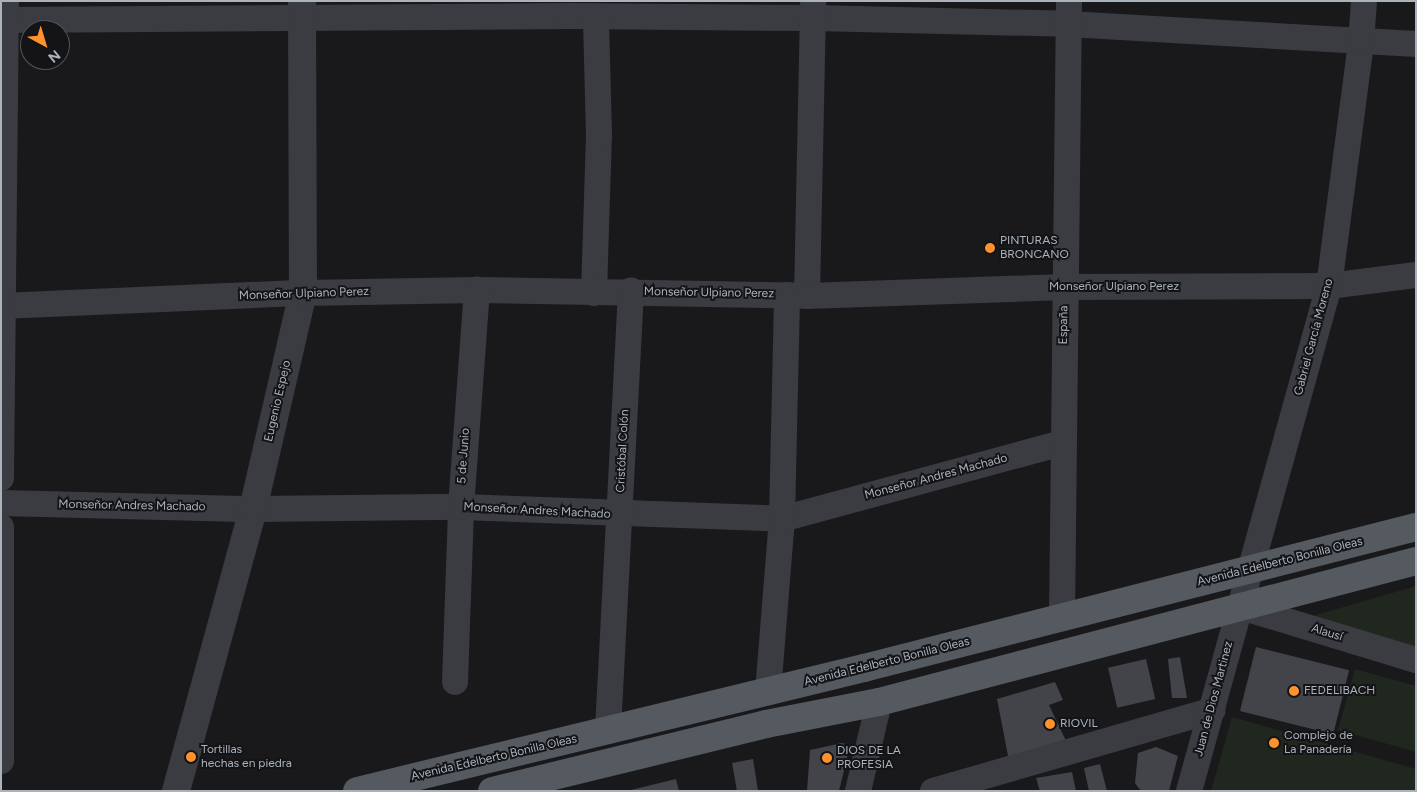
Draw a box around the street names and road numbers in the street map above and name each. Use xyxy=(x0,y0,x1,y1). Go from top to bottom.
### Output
street label: Gabriel García Moreno xyxy=(1291,277,1337,397)
street label: Monseñor Ulpiano Perez xyxy=(1049,280,1179,294)
street label: Monseñor Ulpiano Perez xyxy=(239,285,369,303)
street label: Monseñor Ulpiano Perez xyxy=(644,285,774,301)
street label: España xyxy=(1056,306,1072,344)
street label: Eugenio Espejo xyxy=(262,359,294,443)
street label: Cristóbal Colón xyxy=(614,409,632,493)
street label: 5 de Junio xyxy=(455,428,473,484)
street label: Monseñor Andres Machado xyxy=(863,451,1009,503)
street label: Monseñor Andres Machado xyxy=(58,498,206,514)
street label: Monseñor Andres Machado xyxy=(463,500,611,522)
street label: Avenida Edelberto Bonilla Oleas xyxy=(1196,534,1364,590)
street label: Alausí xyxy=(1310,621,1344,645)
street label: Avenida Edelberto Bonilla Oleas xyxy=(803,634,971,690)
street label: Juan de Dios Martinez xyxy=(1192,640,1236,758)
street label: Avenida Edelberto Bonilla Oleas xyxy=(410,732,578,784)

